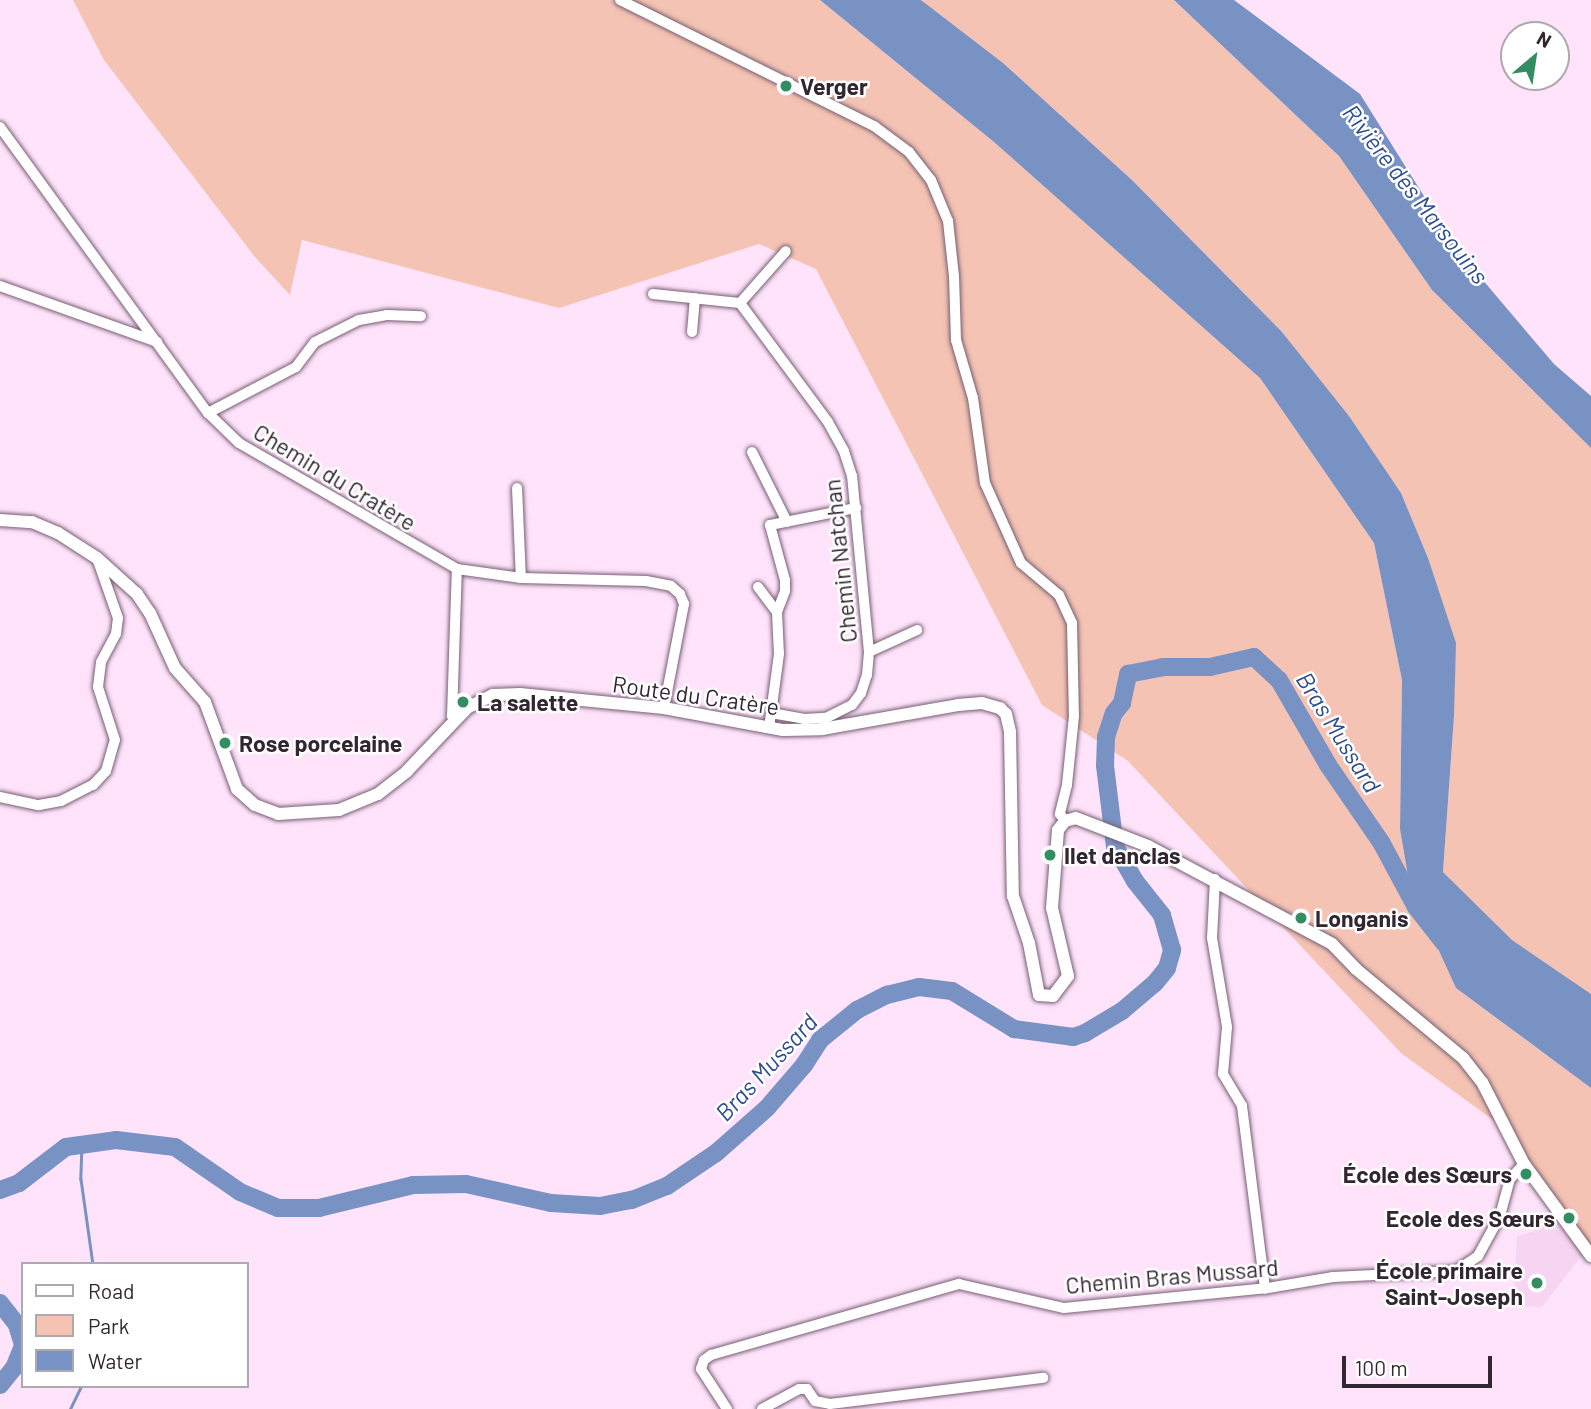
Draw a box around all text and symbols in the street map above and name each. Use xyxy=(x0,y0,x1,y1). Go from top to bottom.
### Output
north arrow xyxy=(1500,21,1570,91)
text: N xyxy=(1533,26,1556,52)
place label: Verger xyxy=(800,72,868,100)
marker: Verger xyxy=(778,78,794,94)
water label: Rivière des Marsouins xyxy=(1337,99,1495,289)
street label: Chemin du Cratère xyxy=(249,418,421,536)
street label: Chemin Natchan xyxy=(818,478,862,644)
water label: Bras Mussard xyxy=(1291,667,1387,797)
street label: Route du Cratère xyxy=(611,670,781,720)
place label: La salette xyxy=(477,688,578,716)
marker: La salette xyxy=(455,694,471,710)
place label: Rose porcelaine xyxy=(239,729,402,757)
marker: Rose porcelaine xyxy=(217,735,233,751)
place label: Ilet danclas xyxy=(1064,841,1181,869)
marker: Ilet danclas xyxy=(1042,847,1058,863)
place label: Longanis xyxy=(1315,904,1408,932)
marker: Longanis xyxy=(1293,910,1309,926)
water label: Bras Mussard xyxy=(709,1007,823,1127)
place label: École des Sœurs xyxy=(1343,1160,1512,1188)
marker: École des Sœurs xyxy=(1518,1166,1534,1182)
place label: Ecole des Sœurs xyxy=(1386,1204,1555,1232)
marker: Ecole des Sœurs xyxy=(1561,1210,1577,1226)
street label: Chemin Bras Mussard xyxy=(1064,1253,1280,1299)
place label: École primaire Saint-Joseph xyxy=(1376,1256,1523,1310)
legend xyxy=(21,1262,248,1388)
marker: École primaire Saint-Joseph xyxy=(1529,1275,1545,1291)
text: Road xyxy=(88,1278,134,1303)
text: Park xyxy=(88,1313,129,1338)
scale bar xyxy=(1346,1342,1496,1386)
text: Water xyxy=(88,1348,142,1373)
text: 100 m xyxy=(1355,1355,1408,1380)

